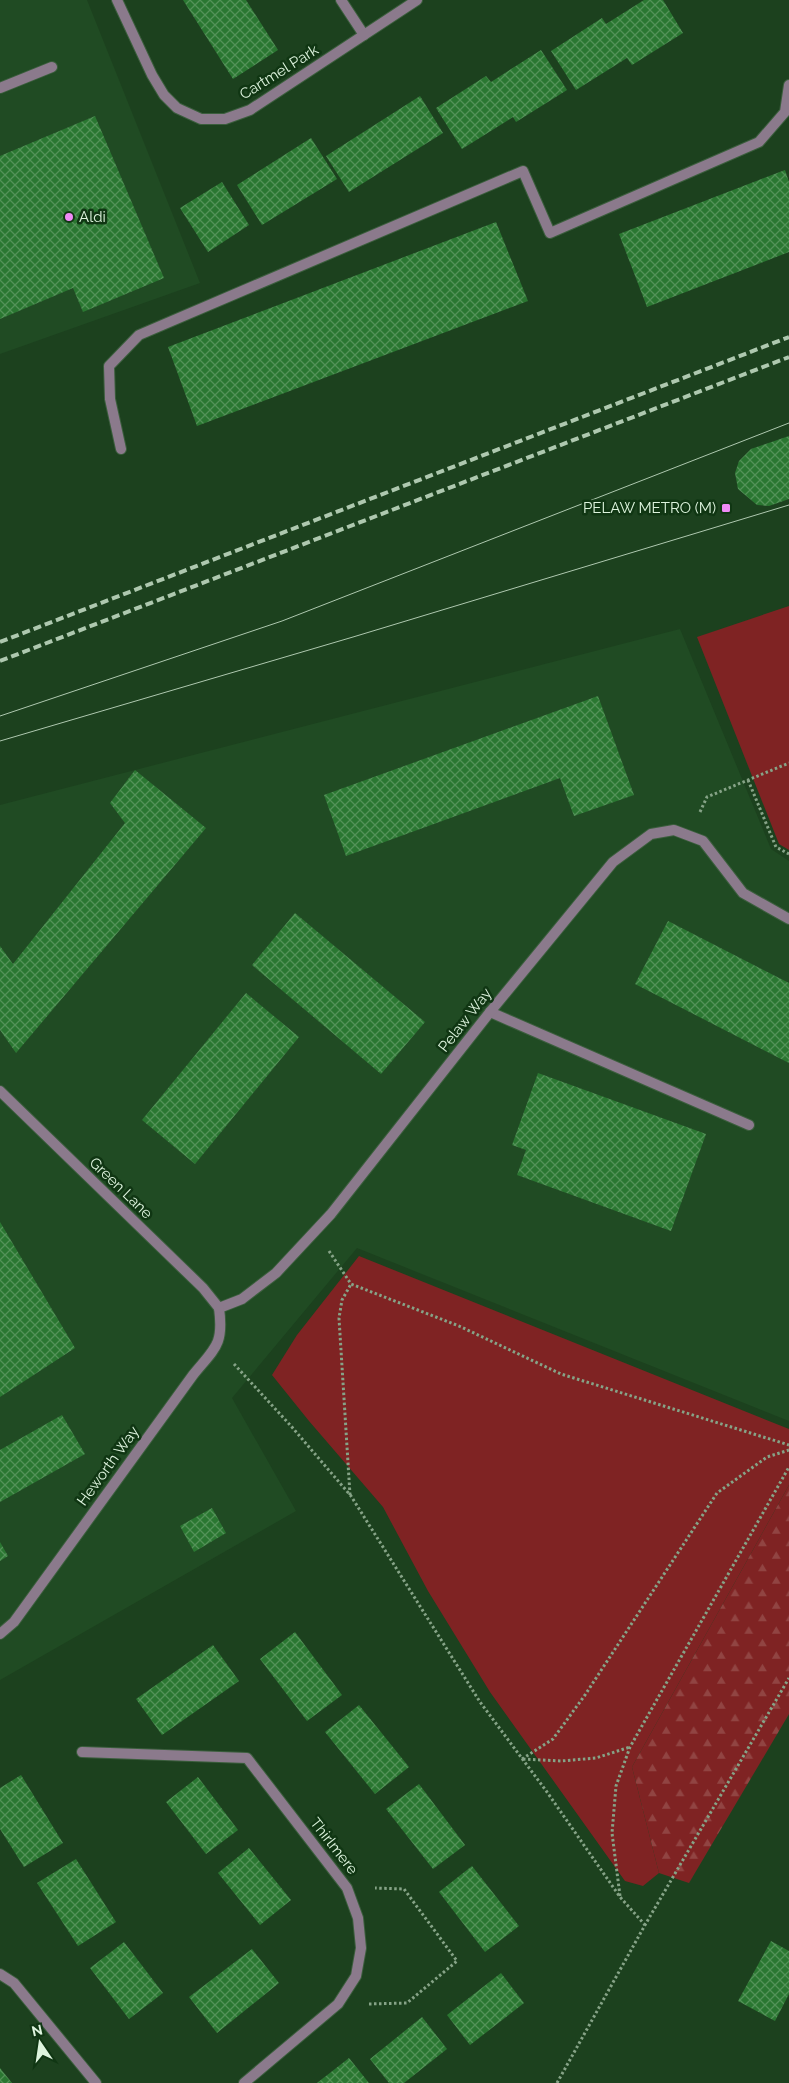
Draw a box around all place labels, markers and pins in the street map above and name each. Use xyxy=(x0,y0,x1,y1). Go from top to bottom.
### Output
place label: Aldi xyxy=(79,208,106,226)
marker: Aldi xyxy=(63,211,75,223)
place label: PELAW METRO (M) xyxy=(583,499,716,517)
marker: PELAW METRO (M) xyxy=(720,502,732,514)

